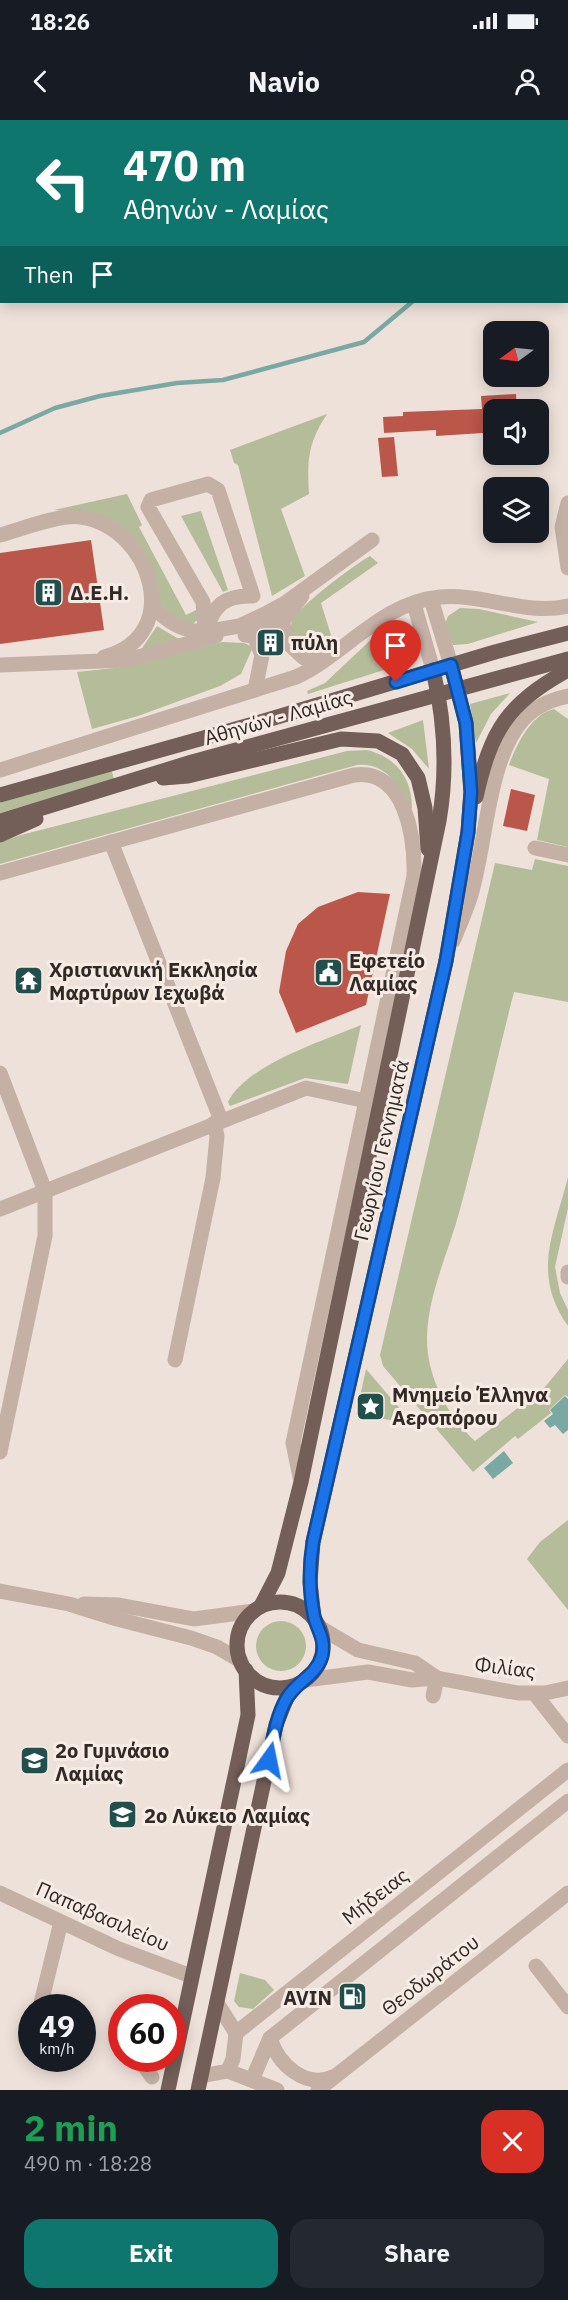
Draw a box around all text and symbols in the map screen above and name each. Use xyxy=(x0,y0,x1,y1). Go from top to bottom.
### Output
text: 18:26 xyxy=(30,7,90,36)
text: Navio xyxy=(248,64,320,99)
icon: back xyxy=(24,65,57,98)
icon: person xyxy=(511,65,544,98)
text: 470 m xyxy=(123,138,246,193)
icon: left xyxy=(24,144,102,222)
text: Αθηνών - Λαμίας xyxy=(123,191,329,226)
icon: arrive xyxy=(86,258,119,291)
text: Then xyxy=(24,260,74,289)
north arrow xyxy=(483,321,549,387)
map controls xyxy=(483,321,549,543)
button: sound xyxy=(483,399,549,465)
button: layers xyxy=(483,477,549,543)
building icon: Δ.Ε.Η. xyxy=(33,576,65,608)
place label: Δ.Ε.Η. xyxy=(70,579,129,606)
pin xyxy=(370,620,421,682)
building icon: πύλη xyxy=(254,626,286,658)
place label: πύλη xyxy=(291,629,338,656)
icon: arrive xyxy=(379,629,412,662)
street label: Αθηνών - Λαμίας xyxy=(201,683,355,751)
place label: Εφετείο Λαμίας xyxy=(349,947,425,997)
place label: Χριστιανική Εκκλησία Μαρτύρων Ιεχωβά xyxy=(49,956,258,1006)
public building icon: Εφετείο Λαμίας xyxy=(312,956,344,988)
temple icon: Χριστιανική Εκκλησία Μαρτύρων Ιεχωβά xyxy=(12,964,44,996)
street label: Γεωργίου Γεννηματά xyxy=(347,1057,415,1243)
place label: Μνημείο Έλληνα Αεροπόρου xyxy=(392,1381,548,1431)
place icon: Μνημείο Έλληνα Αεροπόρου xyxy=(355,1390,387,1422)
street label: Φιλίας xyxy=(473,1650,537,1684)
position arrow xyxy=(237,1728,301,1792)
place label: 2ο Γυμνάσιο Λαμίας xyxy=(55,1737,169,1787)
school or university icon: 2ο Γυμνάσιο Λαμίας xyxy=(18,1745,50,1777)
school or university icon: 2ο Λύκειο Λαμίας xyxy=(107,1799,139,1831)
place label: 2ο Λύκειο Λαμίας xyxy=(144,1802,310,1829)
street label: Μήδειας xyxy=(336,1862,414,1930)
street label: Παπαβασιλείου xyxy=(32,1875,174,1957)
street label: Θεοδωράτου xyxy=(375,1928,485,2022)
fuel station icon: AVIN xyxy=(337,1981,369,2013)
place label: AVIN xyxy=(283,1984,332,2011)
speed limit sign: 60 xyxy=(108,1994,186,2072)
text: 49 xyxy=(39,2006,75,2045)
text: km/h xyxy=(39,2039,75,2058)
text: 2 min xyxy=(24,2104,118,2151)
button: close xyxy=(481,2110,544,2173)
text: 490 m · 18:28 xyxy=(24,2150,152,2177)
button: Exit xyxy=(24,2219,278,2288)
button: Share xyxy=(290,2219,544,2288)

